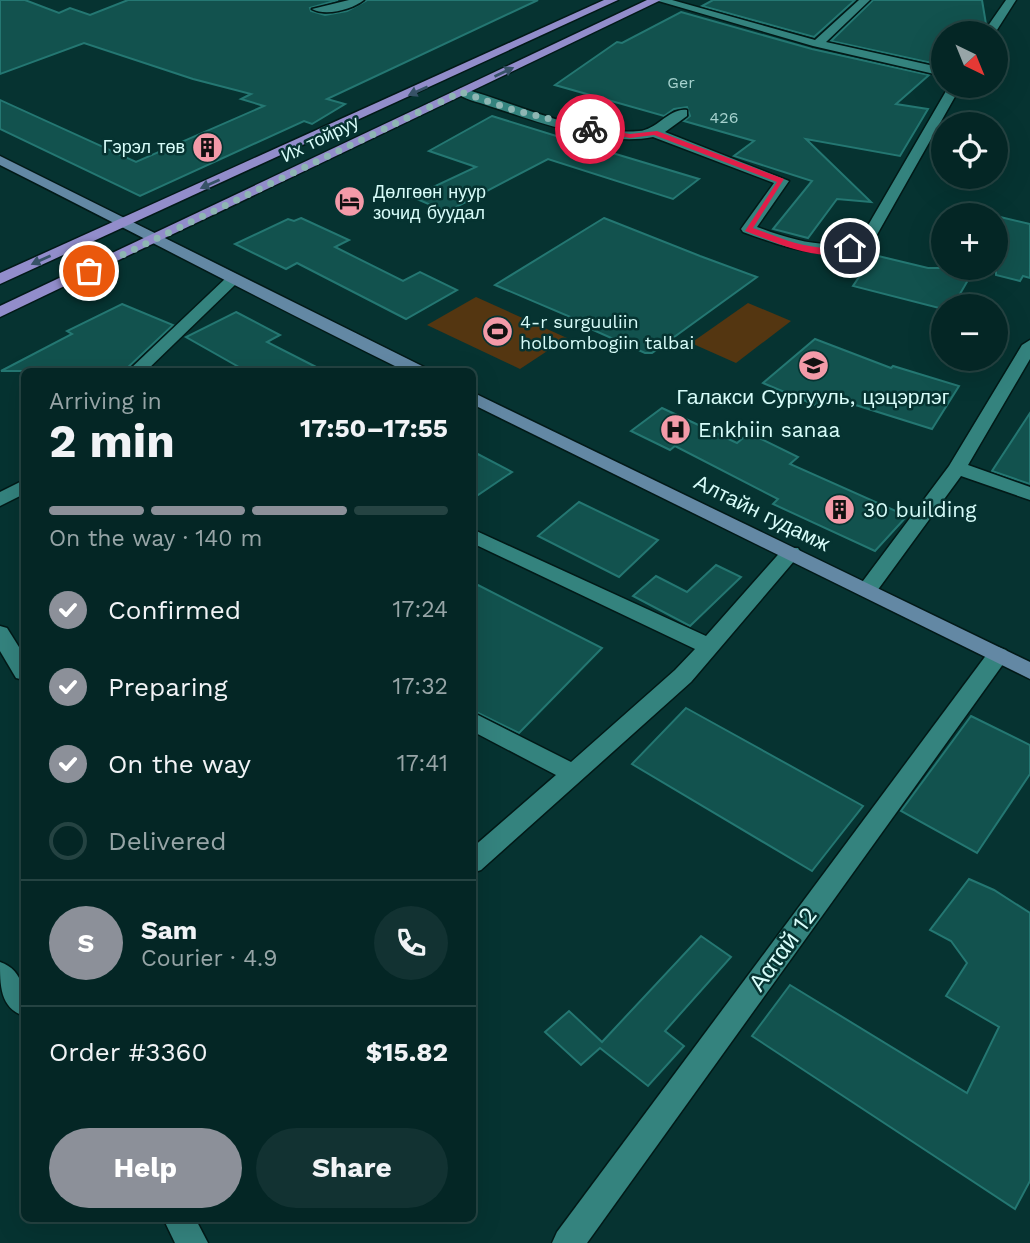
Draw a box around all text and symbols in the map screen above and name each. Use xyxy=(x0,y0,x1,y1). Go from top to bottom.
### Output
north arrow xyxy=(931,21,1008,98)
map controls xyxy=(931,21,1008,371)
one-way arrow xyxy=(494,67,514,78)
house number: Ger xyxy=(667,73,695,92)
one-way arrow xyxy=(407,86,428,97)
courier xyxy=(555,94,625,164)
house number: 426 xyxy=(710,108,738,127)
icon: bike xyxy=(571,110,609,148)
street label: Их тойруу xyxy=(277,111,362,166)
button: locate xyxy=(931,112,1008,189)
building icon: Гэрэл төв xyxy=(191,130,225,164)
place label: Гэрэл төв xyxy=(103,136,185,157)
one-way arrow xyxy=(200,178,220,190)
place label: Дөлгөөн нуур зочид буудал xyxy=(373,181,486,223)
hotel icon: Дөлгөөн нуур зочид буудал xyxy=(333,185,367,219)
button: + xyxy=(931,203,1008,280)
pin xyxy=(820,218,880,278)
icon: home xyxy=(831,229,869,267)
pin xyxy=(59,241,119,301)
icon: bag xyxy=(70,252,108,290)
one-way arrow xyxy=(31,254,51,266)
button: − xyxy=(931,294,1008,371)
place label: 4-r surguuliin holbombogiin talbai xyxy=(520,311,694,353)
sports icon: 4-r surguuliin holbombogiin talbai xyxy=(480,315,514,349)
school or university icon: Галакси Сургууль, цэцэрлэг xyxy=(796,348,830,382)
place label: Галакси Сургууль, цэцэрлэг xyxy=(677,384,950,409)
text: Arriving in xyxy=(49,388,162,415)
text: 17:50–17:55 xyxy=(300,413,448,443)
hospital icon: Enkhiin sanaa xyxy=(658,413,692,447)
text: 2 min xyxy=(49,414,175,468)
place label: Enkhiin sanaa xyxy=(698,417,840,442)
street label: Алтайн гудамж xyxy=(690,469,834,556)
building icon: 30 building xyxy=(823,493,857,527)
place label: 30 building xyxy=(863,497,977,522)
text: On the way · 140 m xyxy=(49,525,262,552)
icon: check xyxy=(49,591,87,629)
text: Confirmed xyxy=(108,595,241,625)
text: 17:24 xyxy=(393,596,448,623)
icon: check xyxy=(49,668,87,706)
text: Preparing xyxy=(108,672,228,702)
text: 17:32 xyxy=(393,673,448,700)
icon: check xyxy=(49,745,87,783)
text: On the way xyxy=(108,749,251,779)
text: 17:41 xyxy=(397,750,448,777)
text: Delivered xyxy=(108,826,227,856)
street label: Ααταй 12 xyxy=(743,901,823,997)
button: phone xyxy=(374,906,448,980)
text: Sam xyxy=(141,915,197,945)
text: S xyxy=(78,928,94,958)
text: Courier · 4.9 xyxy=(141,945,277,972)
text: Order #3360 xyxy=(49,1037,208,1067)
text: $15.82 xyxy=(366,1037,448,1067)
button: Help xyxy=(49,1128,242,1208)
button: Share xyxy=(256,1128,448,1208)

